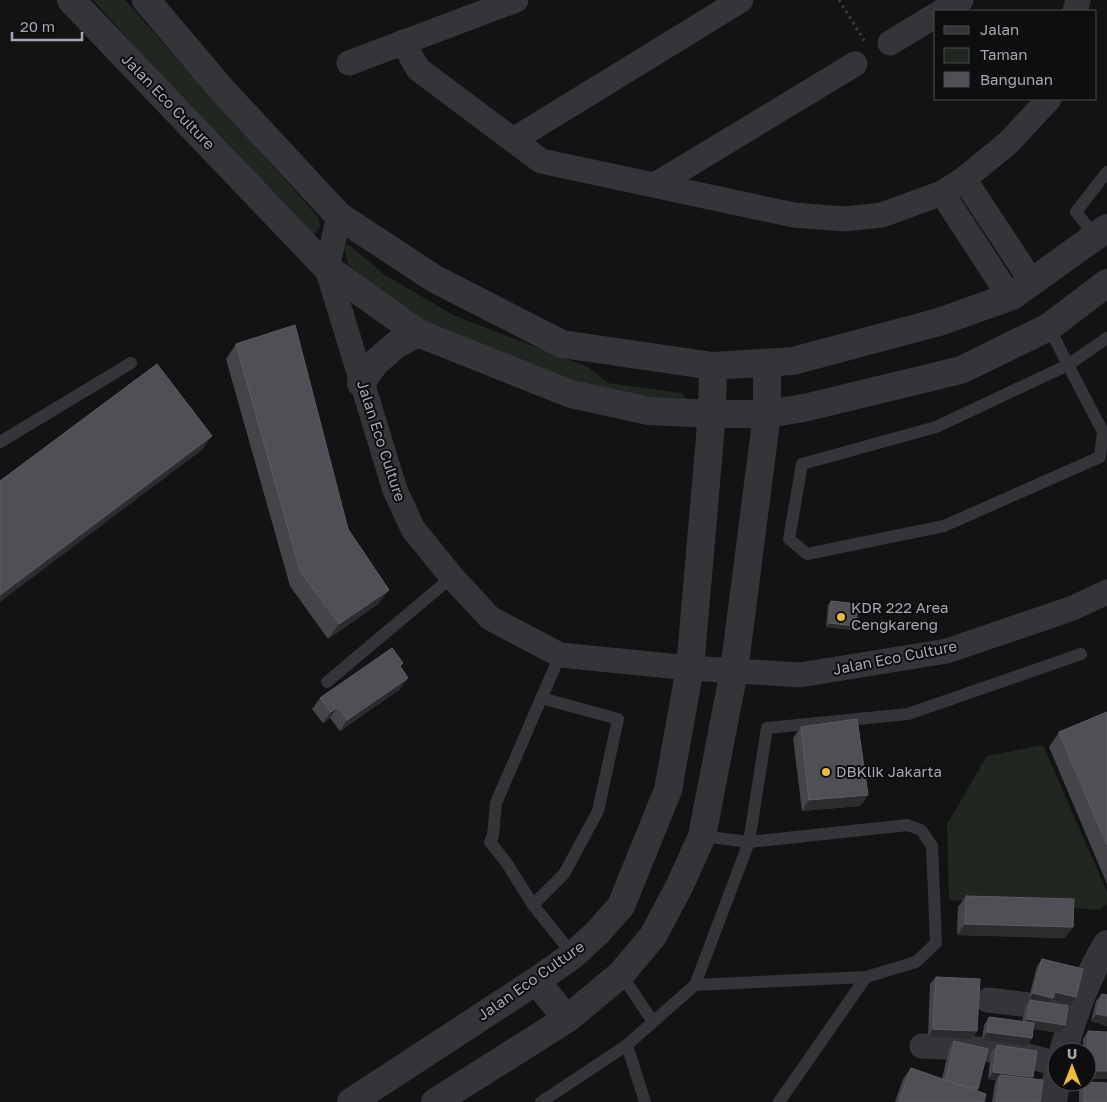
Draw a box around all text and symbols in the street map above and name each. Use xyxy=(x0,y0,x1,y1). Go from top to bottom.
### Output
scale bar xyxy=(12,10,82,42)
legend xyxy=(934,10,1097,100)
text: 20 m xyxy=(20,17,55,35)
text: Jalan xyxy=(980,20,1019,38)
text: Taman xyxy=(980,45,1027,63)
street label: Jalan Eco Culture xyxy=(118,50,219,153)
text: Bangunan xyxy=(980,70,1053,88)
street label: Jalan Eco Culture xyxy=(354,378,410,504)
place label: KDR 222 Area Cengkareng xyxy=(851,598,949,633)
marker: KDR 222 Area Cengkareng xyxy=(835,611,847,623)
street label: Jalan Eco Culture xyxy=(831,636,959,678)
place label: DBKlik Jakarta xyxy=(836,762,942,780)
marker: DBKlik Jakarta xyxy=(820,766,832,778)
street label: Jalan Eco Culture xyxy=(474,936,588,1024)
north arrow xyxy=(1047,1042,1097,1092)
text: U xyxy=(1067,1045,1077,1062)

